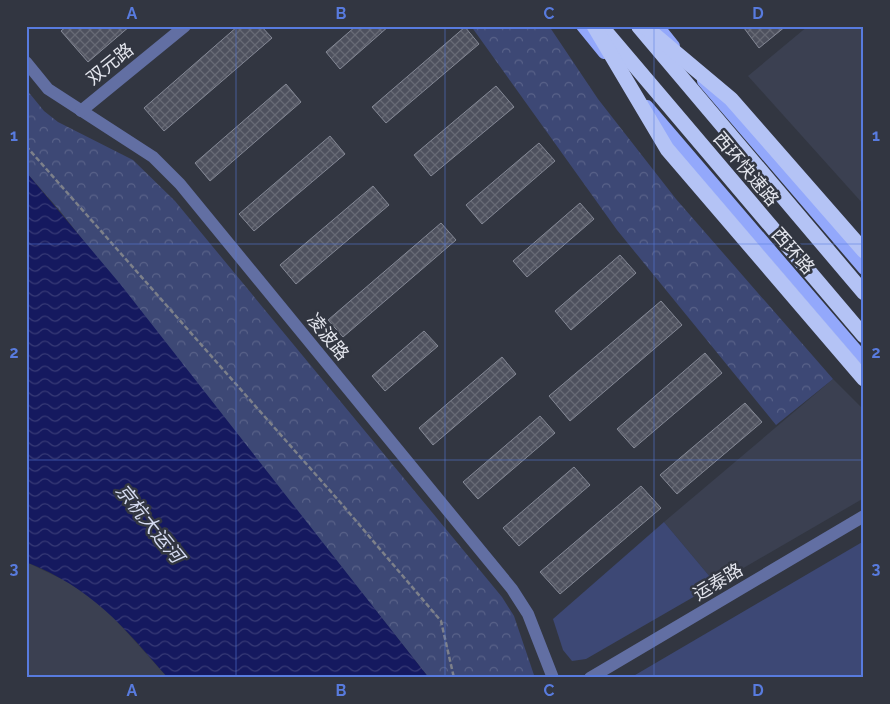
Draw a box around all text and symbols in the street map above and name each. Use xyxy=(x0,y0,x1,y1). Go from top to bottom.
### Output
text: A xyxy=(127,4,138,23)
text: B xyxy=(336,4,347,23)
text: C xyxy=(544,4,555,23)
text: D xyxy=(752,4,764,23)
street label: 双元路 xyxy=(82,38,137,89)
text: 1 xyxy=(10,126,18,145)
text: 1 xyxy=(872,126,880,145)
street label: 西环快速路 xyxy=(709,127,783,210)
street label: 西环路 xyxy=(768,223,819,278)
street label: 凌波路 xyxy=(303,309,354,364)
text: 2 xyxy=(9,343,19,362)
text: 2 xyxy=(871,343,881,362)
water label: 京杭大运河 xyxy=(112,479,191,570)
text: 3 xyxy=(10,559,19,578)
street label: 运泰路 xyxy=(689,559,746,604)
text: 3 xyxy=(872,559,881,578)
text: A xyxy=(127,681,138,700)
text: B xyxy=(336,681,347,700)
text: C xyxy=(544,681,555,700)
text: D xyxy=(752,681,764,700)

